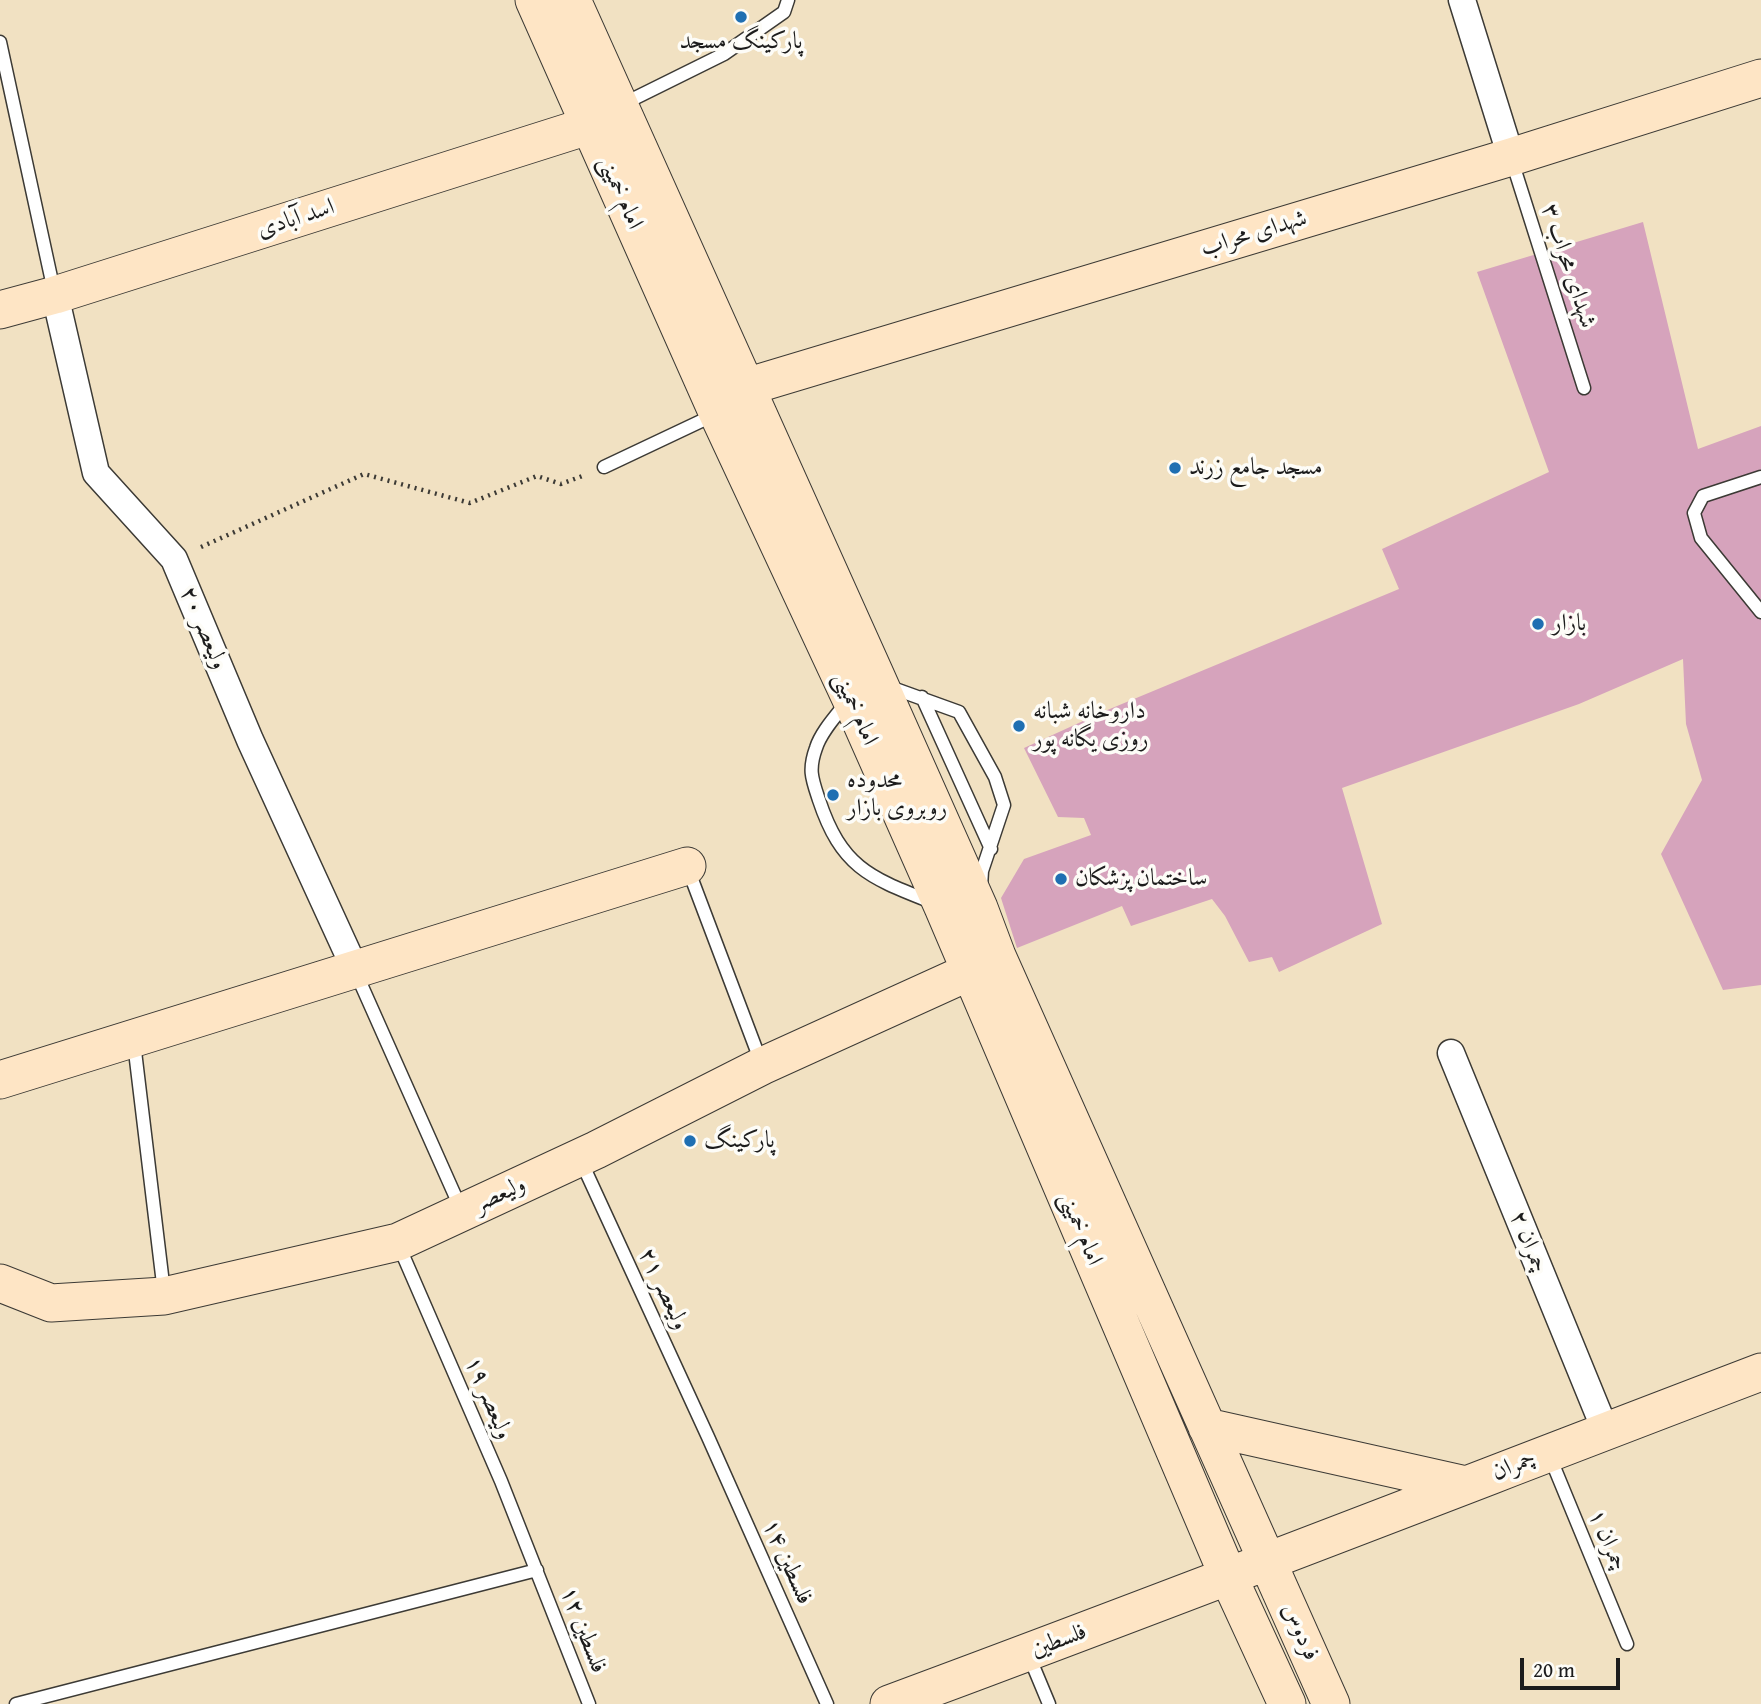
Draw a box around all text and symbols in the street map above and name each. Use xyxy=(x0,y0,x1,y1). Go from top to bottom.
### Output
marker: پارکینگ مسجد xyxy=(733,9,749,25)
place label: پارکینگ مسجد xyxy=(679,28,803,56)
street label: امام خمینی xyxy=(591,152,649,234)
street label: اسد آبادی xyxy=(254,193,338,245)
street label: شهدای محراب ۳ xyxy=(1534,200,1602,332)
street label: شهدای محراب xyxy=(1197,204,1311,264)
place label: مسجد جامع زرند xyxy=(1189,454,1323,482)
marker: مسجد جامع زرند xyxy=(1167,460,1183,476)
street label: ولیعصر ۲۰ xyxy=(173,582,233,674)
place label: بازار xyxy=(1552,610,1586,638)
marker: بازار xyxy=(1530,616,1546,632)
street label: امام خمینی xyxy=(826,668,884,750)
place label: داروخانه شبانه روزی یگانه پور xyxy=(1033,698,1148,754)
marker: داروخانه شبانه روزی یگانه پور xyxy=(1011,718,1027,734)
place label: محدوده روبروی بازار xyxy=(847,767,947,823)
marker: محدوده روبروی بازار xyxy=(825,787,841,803)
place label: ساختمان پزشکان xyxy=(1075,865,1207,893)
marker: ساختمان پزشکان xyxy=(1053,871,1069,887)
place label: پارکینگ xyxy=(704,1127,775,1155)
marker: پارکینگ xyxy=(682,1133,698,1149)
street label: ولیعصر xyxy=(469,1171,531,1219)
street label: امام خمینی xyxy=(1052,1188,1108,1270)
street label: چمران ۲ xyxy=(1503,1207,1553,1277)
street label: ولیعصر ۲۱ xyxy=(631,1243,695,1335)
street label: ولیعصر ۱۹ xyxy=(458,1352,518,1444)
street label: چمران xyxy=(1488,1444,1540,1488)
street label: چمران ۱ xyxy=(1581,1505,1633,1575)
street label: فلسطین ۱۴ xyxy=(755,1515,819,1609)
street label: فلسطین ۱۲ xyxy=(553,1583,613,1677)
street label: فردوس xyxy=(1275,1599,1325,1665)
street label: فلسطین xyxy=(1027,1618,1091,1664)
scale bar xyxy=(1523,1644,1623,1688)
text: 20 m xyxy=(1533,1654,1575,1685)

